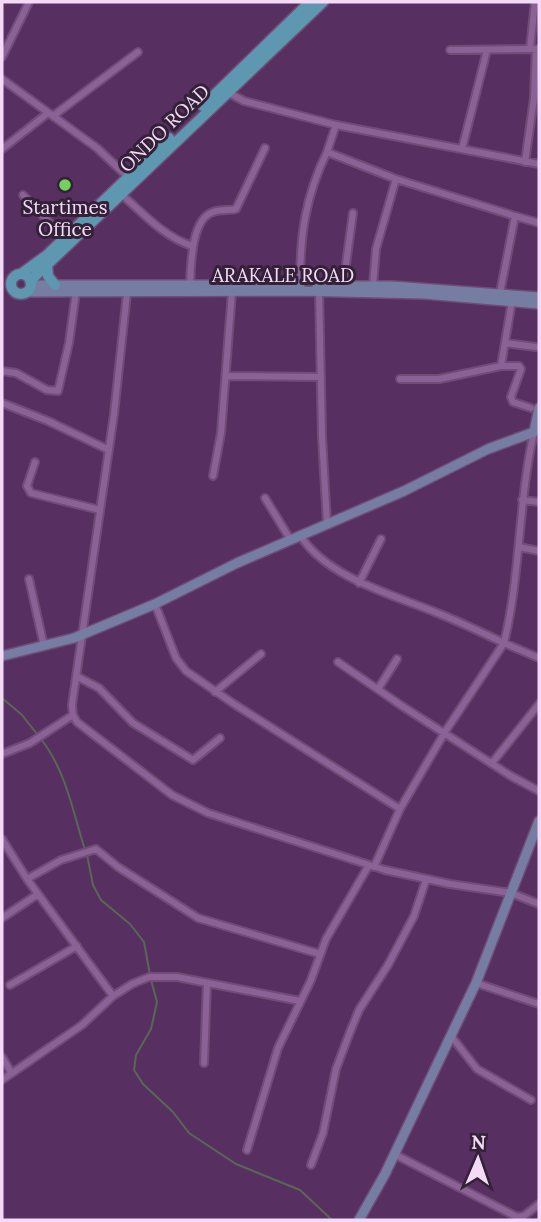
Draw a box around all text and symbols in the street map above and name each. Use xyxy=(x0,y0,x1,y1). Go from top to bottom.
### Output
street label: ONDO ROAD xyxy=(114,79,214,177)
marker: Startimes Office xyxy=(57,177,73,193)
place label: Startimes Office xyxy=(23,195,108,241)
street label: ARAKALE ROAD xyxy=(211,263,354,287)
north arrow xyxy=(443,1124,513,1194)
text: N xyxy=(471,1130,487,1154)

